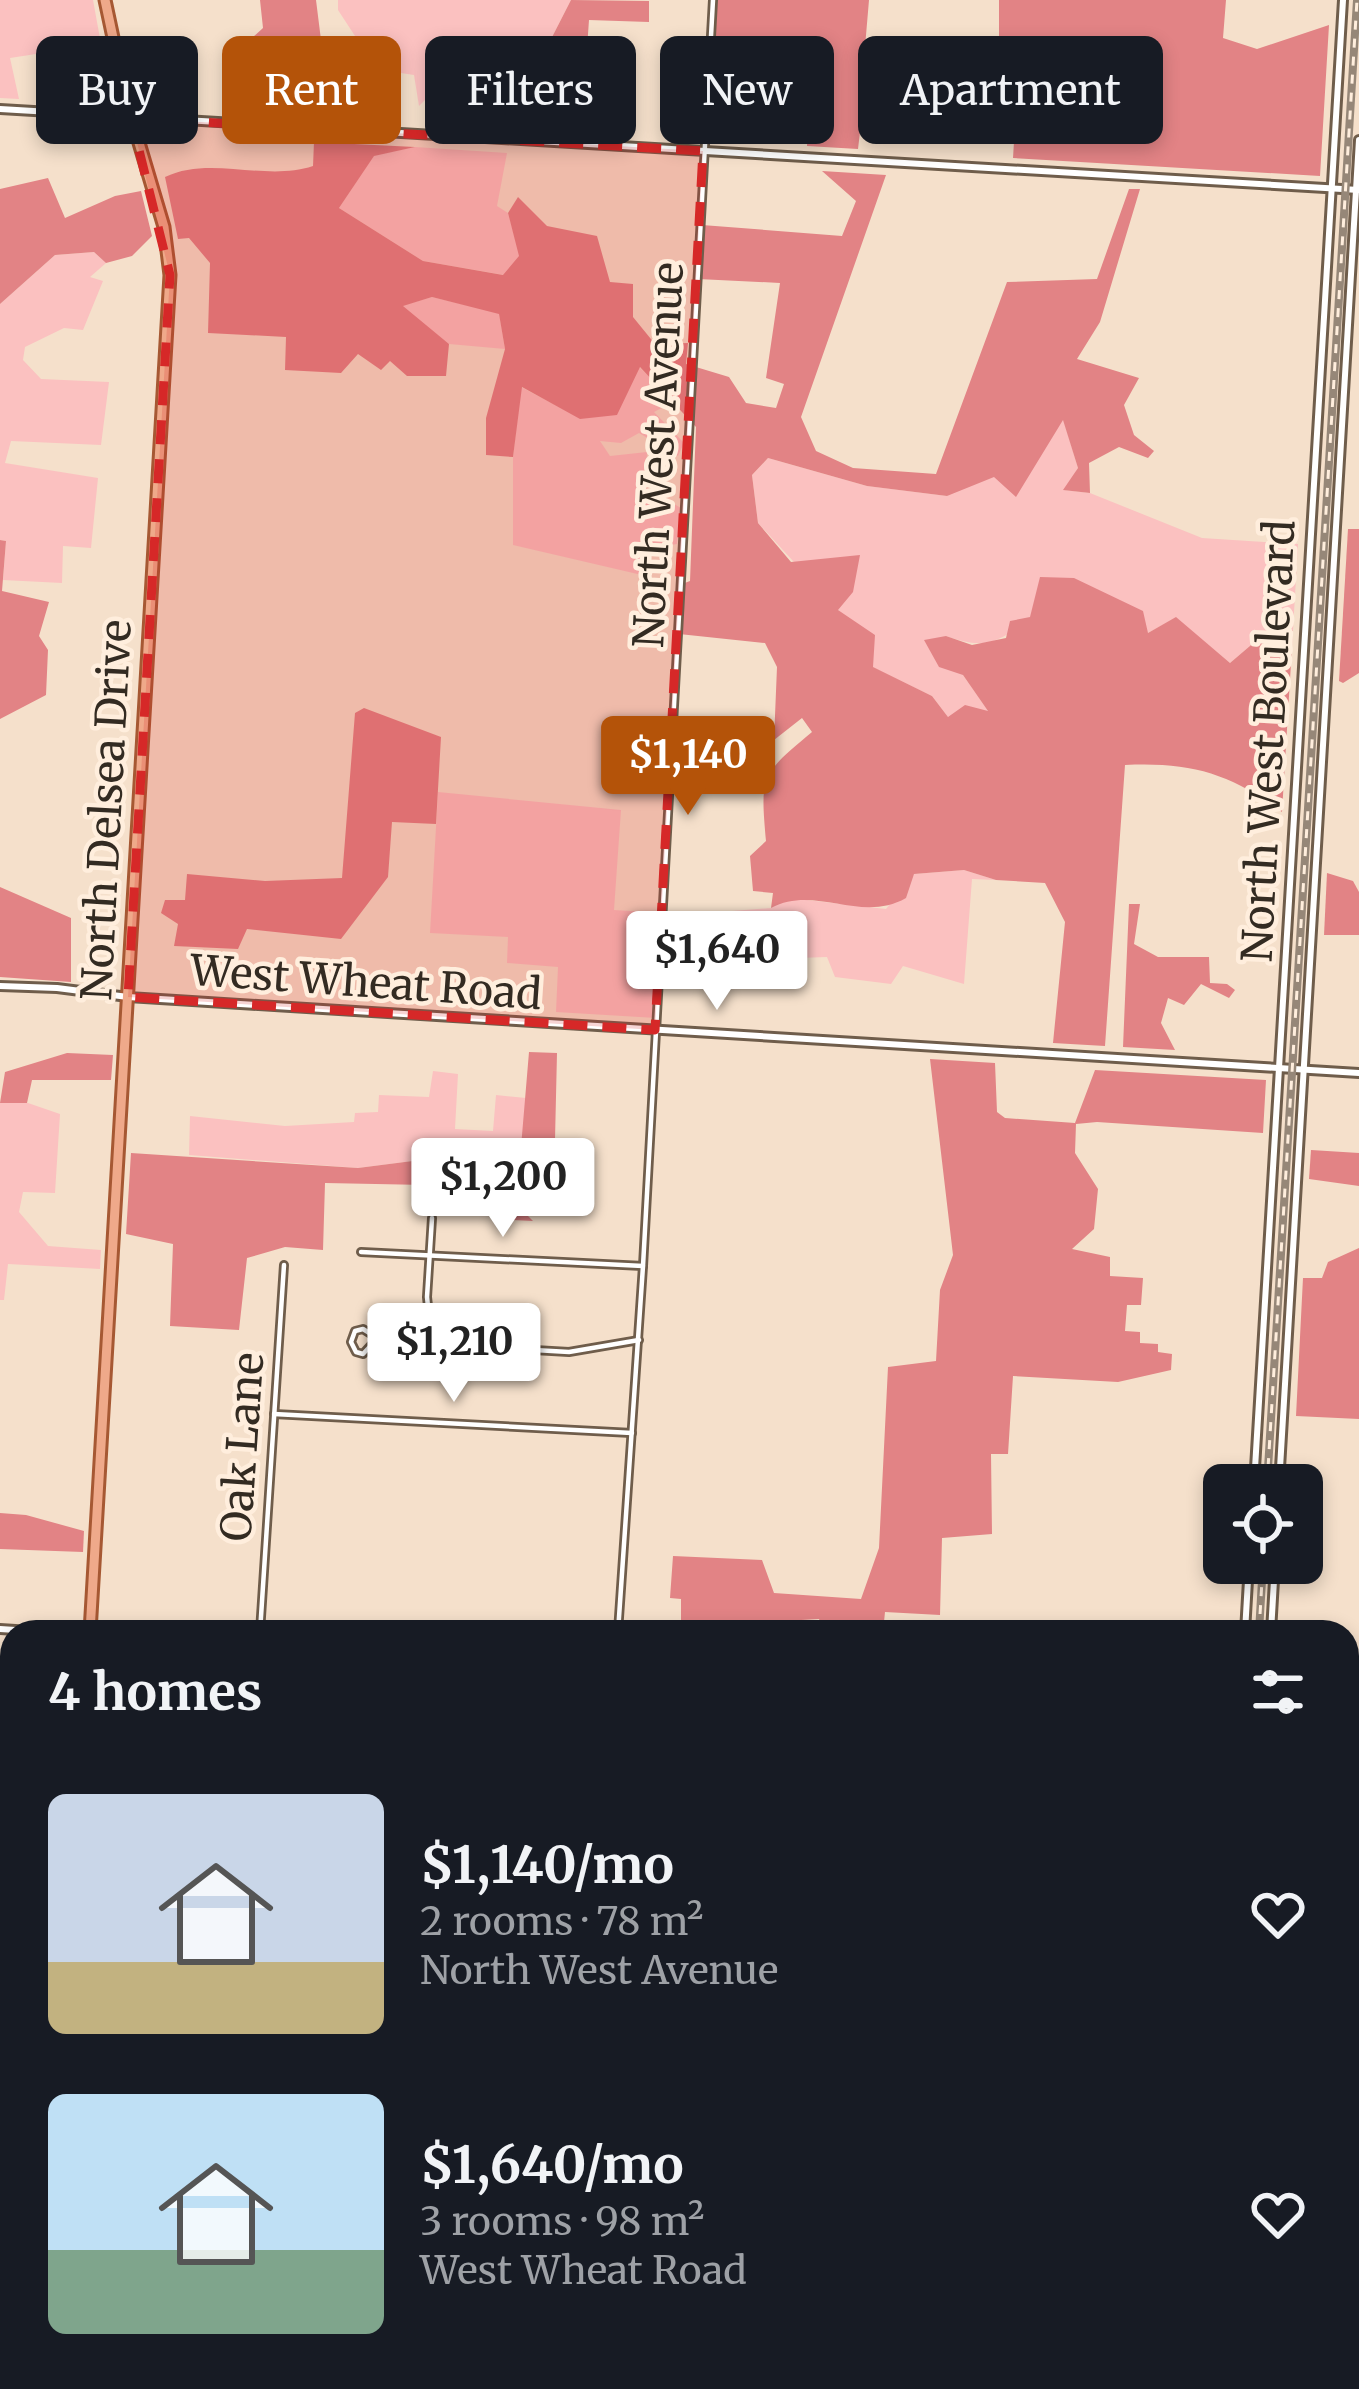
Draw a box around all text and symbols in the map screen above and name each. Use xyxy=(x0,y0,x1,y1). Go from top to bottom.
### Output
chip: Buy xyxy=(36,36,198,144)
chip: Rent xyxy=(222,36,401,144)
chip: Filters xyxy=(425,36,636,144)
chip: New xyxy=(660,36,834,144)
chip: Apartment xyxy=(858,36,1163,144)
street label: North West Avenue xyxy=(622,261,694,649)
street label: North West Boulevard xyxy=(1230,519,1306,963)
street label: North Delsea Drive xyxy=(70,619,142,1001)
pin: $1,140 xyxy=(590,716,786,818)
text: $1,140 xyxy=(628,730,748,779)
pin: $1,640 xyxy=(619,911,815,1013)
text: $1,640 xyxy=(653,925,781,974)
street label: West Wheat Road xyxy=(188,944,543,1020)
pin: $1,200 xyxy=(405,1138,601,1240)
text: $1,200 xyxy=(438,1152,568,1201)
pin: $1,210 xyxy=(356,1303,552,1405)
text: $1,210 xyxy=(394,1317,514,1366)
street label: Oak Lane xyxy=(209,1351,275,1543)
map controls xyxy=(1203,1464,1323,1584)
button: locate xyxy=(1203,1464,1323,1584)
icon: filters xyxy=(1245,1659,1311,1725)
text: 4 homes xyxy=(48,1660,262,1724)
text: $1,140/mo xyxy=(420,1833,674,1897)
icon: home xyxy=(144,1842,288,1986)
icon: heart xyxy=(1245,1881,1311,1947)
text: 2 rooms · 78 m² xyxy=(420,1897,703,1946)
text: North West Avenue xyxy=(420,1946,778,1995)
text: $1,640/mo xyxy=(420,2133,684,2197)
icon: home xyxy=(144,2142,288,2286)
icon: heart xyxy=(1245,2181,1311,2247)
text: 3 rooms · 98 m² xyxy=(420,2197,704,2246)
text: West Wheat Road xyxy=(420,2246,747,2295)

